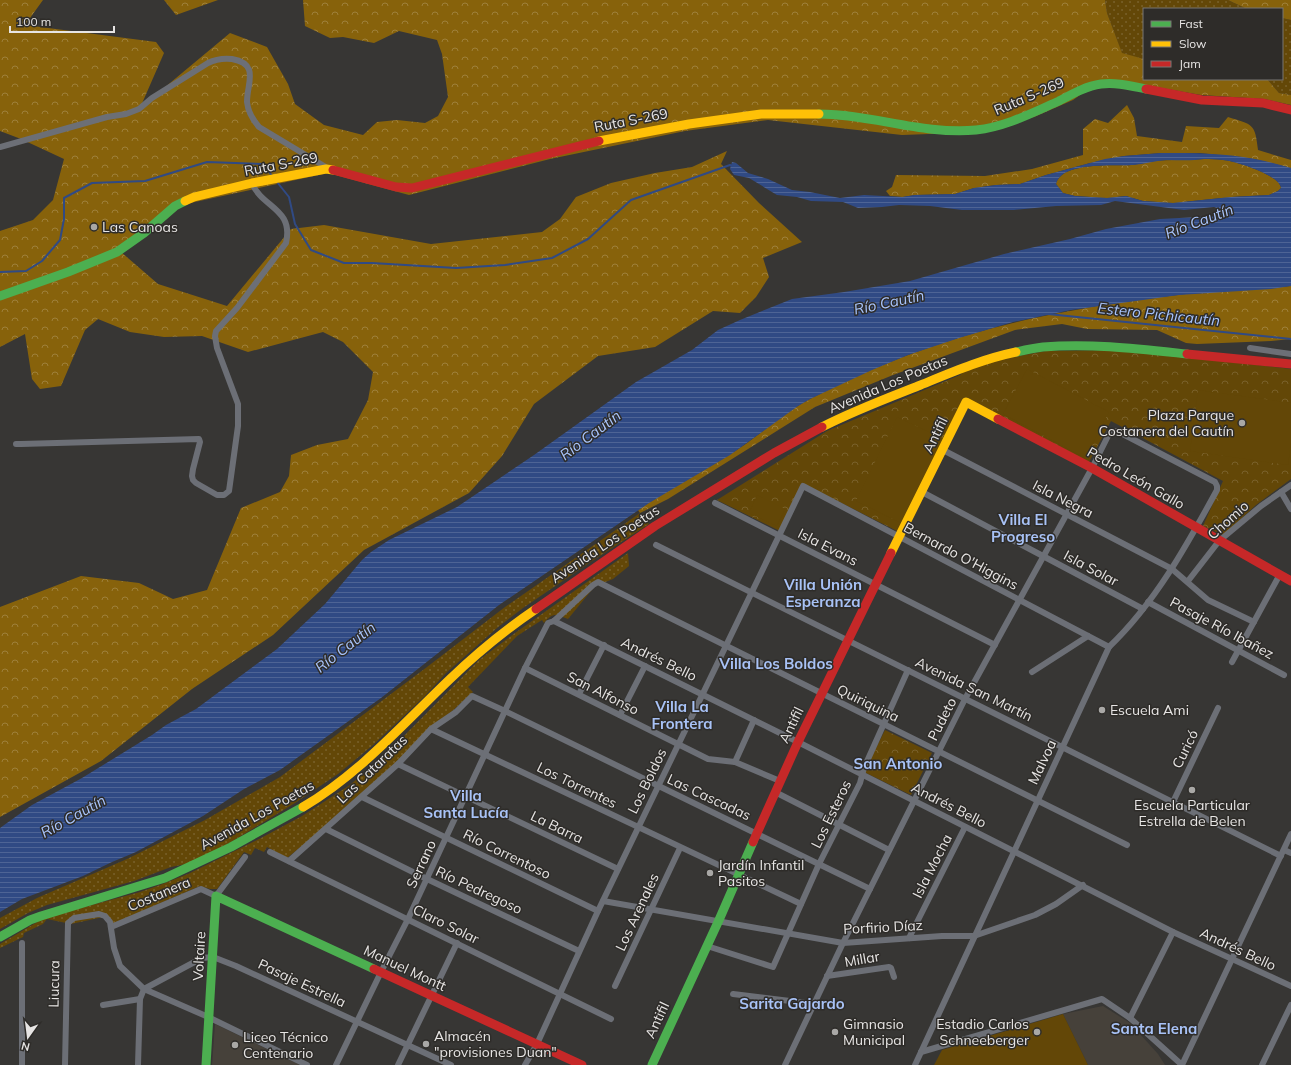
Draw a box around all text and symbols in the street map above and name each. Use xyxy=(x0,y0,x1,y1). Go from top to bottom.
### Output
scale bar xyxy=(10,8,114,34)
legend xyxy=(1143,8,1283,80)
text: 100 m xyxy=(16,14,51,29)
text: Fast xyxy=(1179,16,1203,31)
text: Slow xyxy=(1179,36,1207,51)
text: Jam xyxy=(1179,56,1201,71)
street label: Ruta S-269 xyxy=(991,73,1067,119)
street label: Ruta S-269 xyxy=(593,104,669,136)
street label: Ruta S-269 xyxy=(243,148,319,180)
water label: Río Cautín xyxy=(1162,199,1236,243)
place label: Las Canoas xyxy=(102,218,178,236)
marker: Las Canoas xyxy=(89,222,99,232)
water label: Río Cautín xyxy=(852,285,926,319)
water label: Estero Pichicautín xyxy=(1097,298,1221,330)
street label: Avenida Los Poetas xyxy=(826,351,950,417)
water label: Río Cautín xyxy=(556,406,625,464)
place label: Plaza Parque Costanera del Cautín xyxy=(1099,406,1234,440)
street label: Antifil xyxy=(919,414,951,456)
marker: Plaza Parque Costanera del Cautín xyxy=(1237,418,1247,428)
street label: Pedro León Gallo xyxy=(1084,443,1188,513)
street label: Isla Negra xyxy=(1030,476,1096,522)
street label: Chomio xyxy=(1204,497,1252,543)
street label: Avenida Los Poetas xyxy=(547,501,663,587)
district label: Villa El Progreso xyxy=(991,510,1055,546)
street label: Bernardo O'Higgins xyxy=(901,518,1021,594)
street label: Isla Evans xyxy=(795,524,861,570)
street label: Isla Solar xyxy=(1061,546,1122,590)
district label: Villa Unión Esperanza xyxy=(783,575,862,611)
street label: Pasaje Río Ibañez xyxy=(1167,593,1277,663)
water label: Río Cautín xyxy=(311,617,379,677)
street label: Andrés Bello xyxy=(618,633,700,685)
street label: Avenida San Martín xyxy=(912,653,1036,725)
district label: Villa Los Boldos xyxy=(718,654,833,673)
street label: San Alfonso xyxy=(564,667,642,719)
street label: Quiriquina xyxy=(834,680,902,726)
street label: Pudeto xyxy=(924,694,960,744)
district label: Villa La Frontera xyxy=(651,697,713,733)
place label: Escuela Ami xyxy=(1110,701,1189,719)
street label: Antifil xyxy=(775,704,807,746)
marker: Escuela Ami xyxy=(1097,705,1107,715)
street label: Curicó xyxy=(1168,727,1202,771)
street label: Las Cataratas xyxy=(333,731,411,807)
street label: Malvoa xyxy=(1024,737,1060,787)
street label: Los Boldos xyxy=(623,745,671,817)
district label: San Antonio xyxy=(854,754,942,773)
street label: Los Torrentes xyxy=(534,758,620,812)
street label: Las Cascadas xyxy=(664,770,754,824)
street label: Avenida Los Poetas xyxy=(197,776,317,854)
street label: Los Esteros xyxy=(807,777,855,851)
street label: Andrés Bello xyxy=(908,778,990,832)
marker: Escuela Particular Estrella de Belen xyxy=(1187,785,1197,795)
district label: Villa Santa Lucía xyxy=(423,786,509,822)
water label: Río Cautín xyxy=(37,790,109,842)
place label: Escuela Particular Estrella de Belen xyxy=(1134,796,1251,830)
street label: La Barra xyxy=(528,807,586,847)
street label: Río Correntoso xyxy=(460,825,554,883)
street label: Isla Mocha xyxy=(908,831,956,901)
street label: Serrano xyxy=(402,837,440,891)
place label: Jardín Infantil Pasitos xyxy=(718,856,804,890)
street label: Río Pedregoso xyxy=(433,862,525,918)
marker: Jardín Infantil Pasitos xyxy=(705,868,715,878)
street label: Los Arenales xyxy=(611,870,663,954)
street label: Costanera xyxy=(125,873,193,915)
street label: Claro Solar xyxy=(410,900,483,948)
street label: Porfirio Díaz xyxy=(843,916,923,938)
street label: Andrés Bello xyxy=(1197,924,1279,974)
street label: Voltaire xyxy=(189,931,209,981)
street label: Manuel Montt xyxy=(361,941,449,995)
street label: Millar xyxy=(843,947,882,971)
street label: Pasaje Estrella xyxy=(255,955,349,1011)
street label: Liucura xyxy=(45,960,63,1008)
district label: Sarita Gajardo xyxy=(739,994,845,1013)
street label: Antifil xyxy=(641,999,673,1041)
place label: Gimnasio Municipal xyxy=(843,1015,905,1049)
place label: Estadio Carlos Schneeberger xyxy=(936,1015,1030,1049)
north arrow xyxy=(8,1017,48,1057)
district label: Santa Elena xyxy=(1111,1019,1197,1038)
place label: Almacén "provisiones Duan" xyxy=(434,1027,557,1061)
marker: Gimnasio Municipal xyxy=(830,1027,840,1037)
marker: Estadio Carlos Schneeberger xyxy=(1032,1027,1042,1037)
place label: Liceo Técnico Centenario xyxy=(243,1028,328,1062)
text: N xyxy=(20,1039,31,1055)
marker: Almacén "provisiones Duan" xyxy=(421,1039,431,1049)
marker: Liceo Técnico Centenario xyxy=(230,1040,240,1050)

